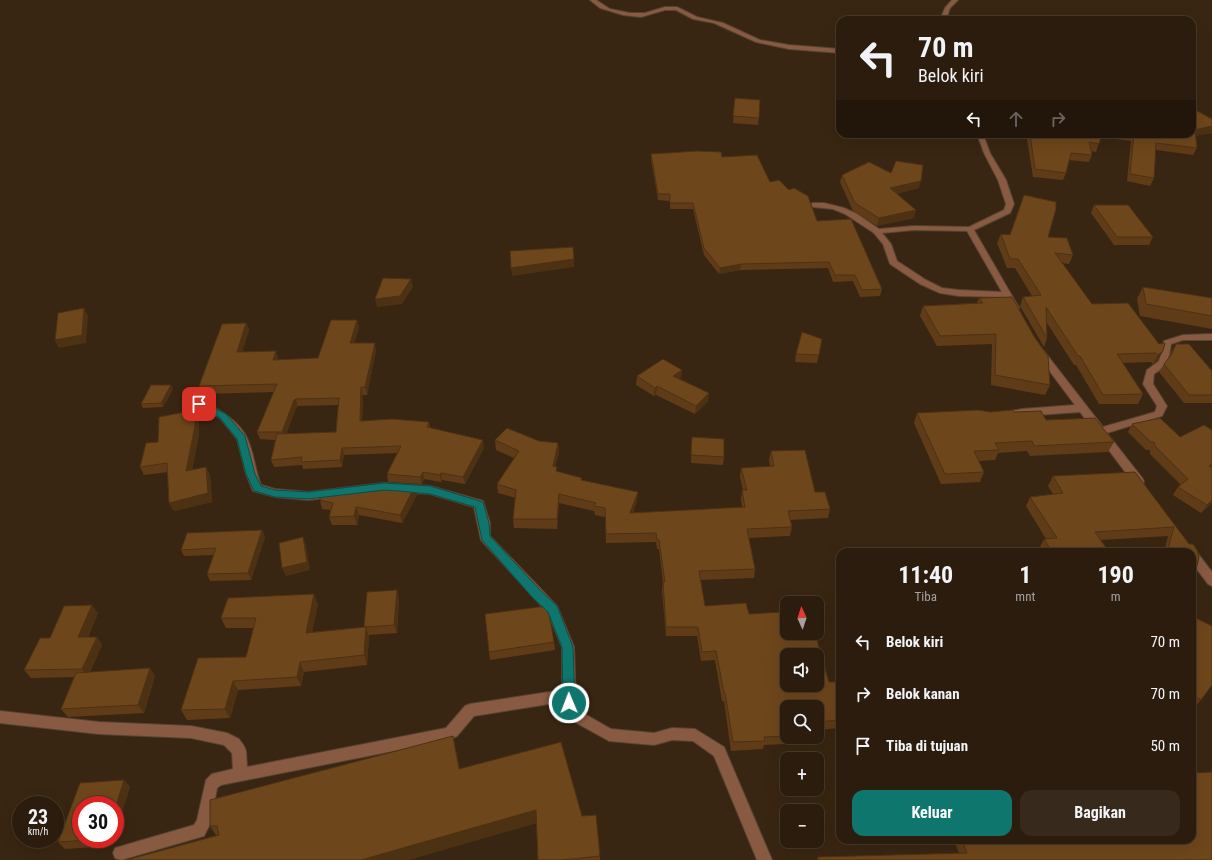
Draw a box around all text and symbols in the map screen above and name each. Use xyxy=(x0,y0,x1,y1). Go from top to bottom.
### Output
text: 70 m xyxy=(918,31,974,64)
icon: left xyxy=(852,32,904,84)
text: Belok kiri xyxy=(918,65,984,86)
icon: left xyxy=(963,108,985,130)
icon: ahead xyxy=(1005,108,1027,130)
icon: right xyxy=(1047,108,1069,130)
pin xyxy=(182,387,216,421)
icon: arrive xyxy=(188,393,210,415)
text: 11:40 xyxy=(898,561,953,589)
text: 1 xyxy=(1019,561,1031,589)
text: 190 xyxy=(1097,561,1134,589)
text: Tiba xyxy=(914,589,937,604)
text: mnt xyxy=(1015,589,1035,604)
text: m xyxy=(1111,589,1121,604)
north arrow xyxy=(780,596,824,640)
map controls xyxy=(780,596,824,848)
icon: left xyxy=(852,631,874,653)
text: Belok kiri xyxy=(886,633,943,651)
text: 70 m xyxy=(1150,633,1180,651)
button: sound xyxy=(780,648,824,692)
position arrow xyxy=(548,682,590,724)
icon: right xyxy=(852,683,874,705)
text: Belok kanan xyxy=(886,685,960,703)
text: 70 m xyxy=(1150,685,1180,703)
button: search xyxy=(780,700,824,744)
icon: arrive xyxy=(852,735,874,757)
text: Tiba di tujuan xyxy=(886,737,968,755)
text: 50 m xyxy=(1150,737,1180,755)
button: + xyxy=(780,752,824,796)
button: Keluar xyxy=(852,790,1012,836)
button: Bagikan xyxy=(1020,790,1180,836)
speed limit sign: 30 xyxy=(72,796,124,848)
button: − xyxy=(780,804,824,848)
text: 23 xyxy=(28,805,48,829)
text: km/h xyxy=(28,826,48,837)

